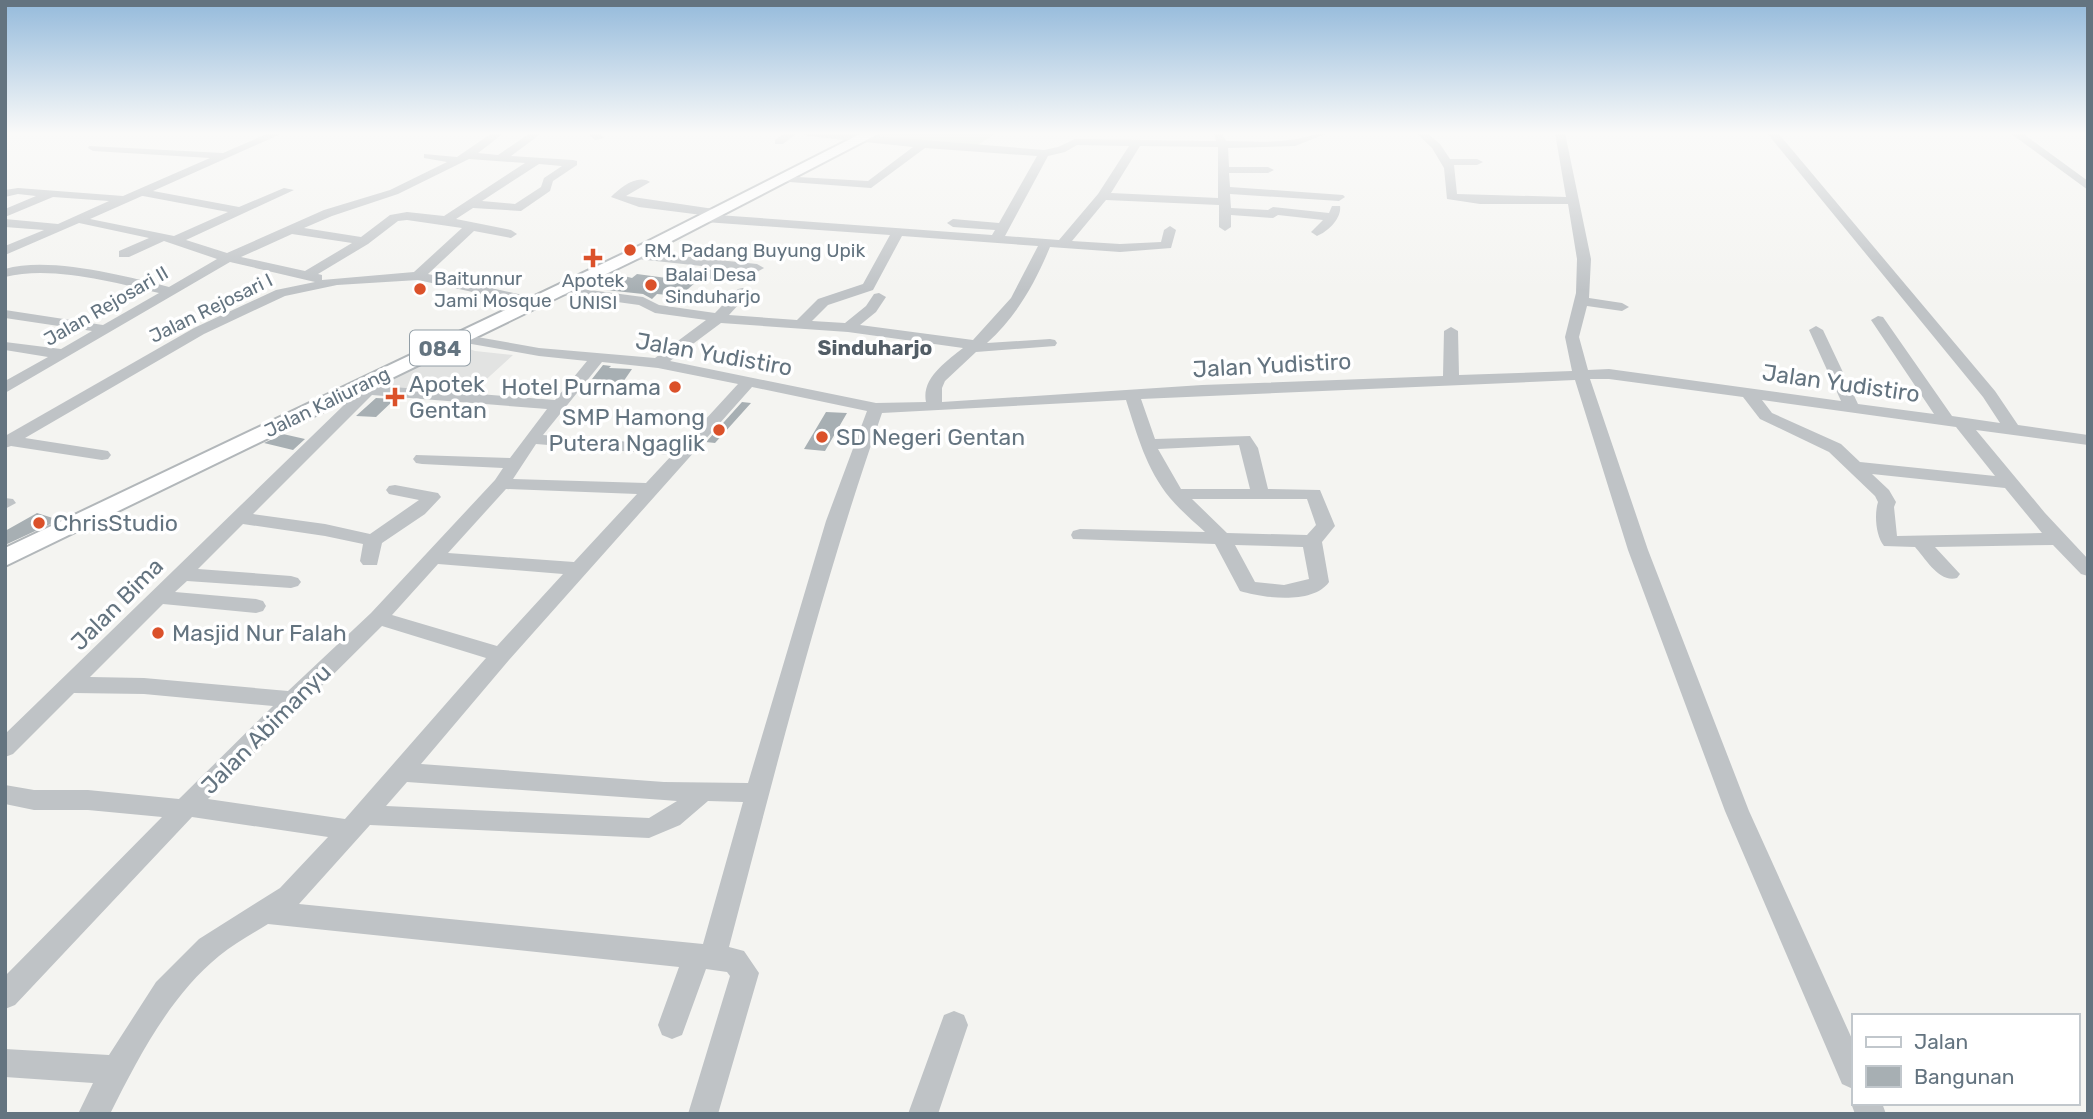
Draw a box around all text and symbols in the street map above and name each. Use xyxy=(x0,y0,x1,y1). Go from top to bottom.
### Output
place label: RM. Padang Buyung Upik xyxy=(644,239,865,262)
marker: RM. Padang Buyung Upik xyxy=(622,242,638,258)
marker: Apotek UNISI xyxy=(585,250,601,266)
street label: Jalan Rejosari II xyxy=(40,261,172,351)
place label: Balai Desa Sinduharjo xyxy=(665,263,761,308)
place label: Baitunnur Jami Mosque xyxy=(434,267,552,312)
street label: Jalan Rejosari I xyxy=(146,268,276,348)
place label: Apotek UNISI xyxy=(562,269,625,314)
marker: Balai Desa Sinduharjo xyxy=(643,277,659,293)
marker: Baitunnur Jami Mosque xyxy=(412,281,428,297)
street label: Jalan Yudistiro xyxy=(633,326,795,382)
road number: 084 xyxy=(410,330,470,366)
district label: Sinduharjo xyxy=(818,335,932,360)
street label: Jalan Yudistiro xyxy=(1192,347,1352,383)
street label: Jalan Yudistiro xyxy=(1760,358,1922,408)
street label: Jalan Kaliurang xyxy=(261,362,393,442)
place label: Apotek Gentan xyxy=(409,370,487,424)
place label: Hotel Purnama xyxy=(501,373,661,401)
marker: Hotel Purnama xyxy=(667,379,683,395)
marker: Apotek Gentan xyxy=(387,389,403,405)
place label: SMP Hamong Putera Ngaglik xyxy=(548,403,705,457)
marker: SMP Hamong Putera Ngaglik xyxy=(711,422,727,438)
place label: SD Negeri Gentan xyxy=(836,423,1025,451)
marker: SD Negeri Gentan xyxy=(814,429,830,445)
place label: ChrisStudio xyxy=(53,509,178,537)
marker: ChrisStudio xyxy=(31,515,47,531)
street label: Jalan Bima xyxy=(65,552,169,656)
place label: Masjid Nur Falah xyxy=(172,619,347,647)
marker: Masjid Nur Falah xyxy=(150,625,166,641)
street label: Jalan Abimanyu xyxy=(195,658,337,800)
legend xyxy=(1852,1014,2079,1105)
text: Jalan xyxy=(1914,1029,1968,1054)
text: Bangunan xyxy=(1914,1064,2015,1089)

